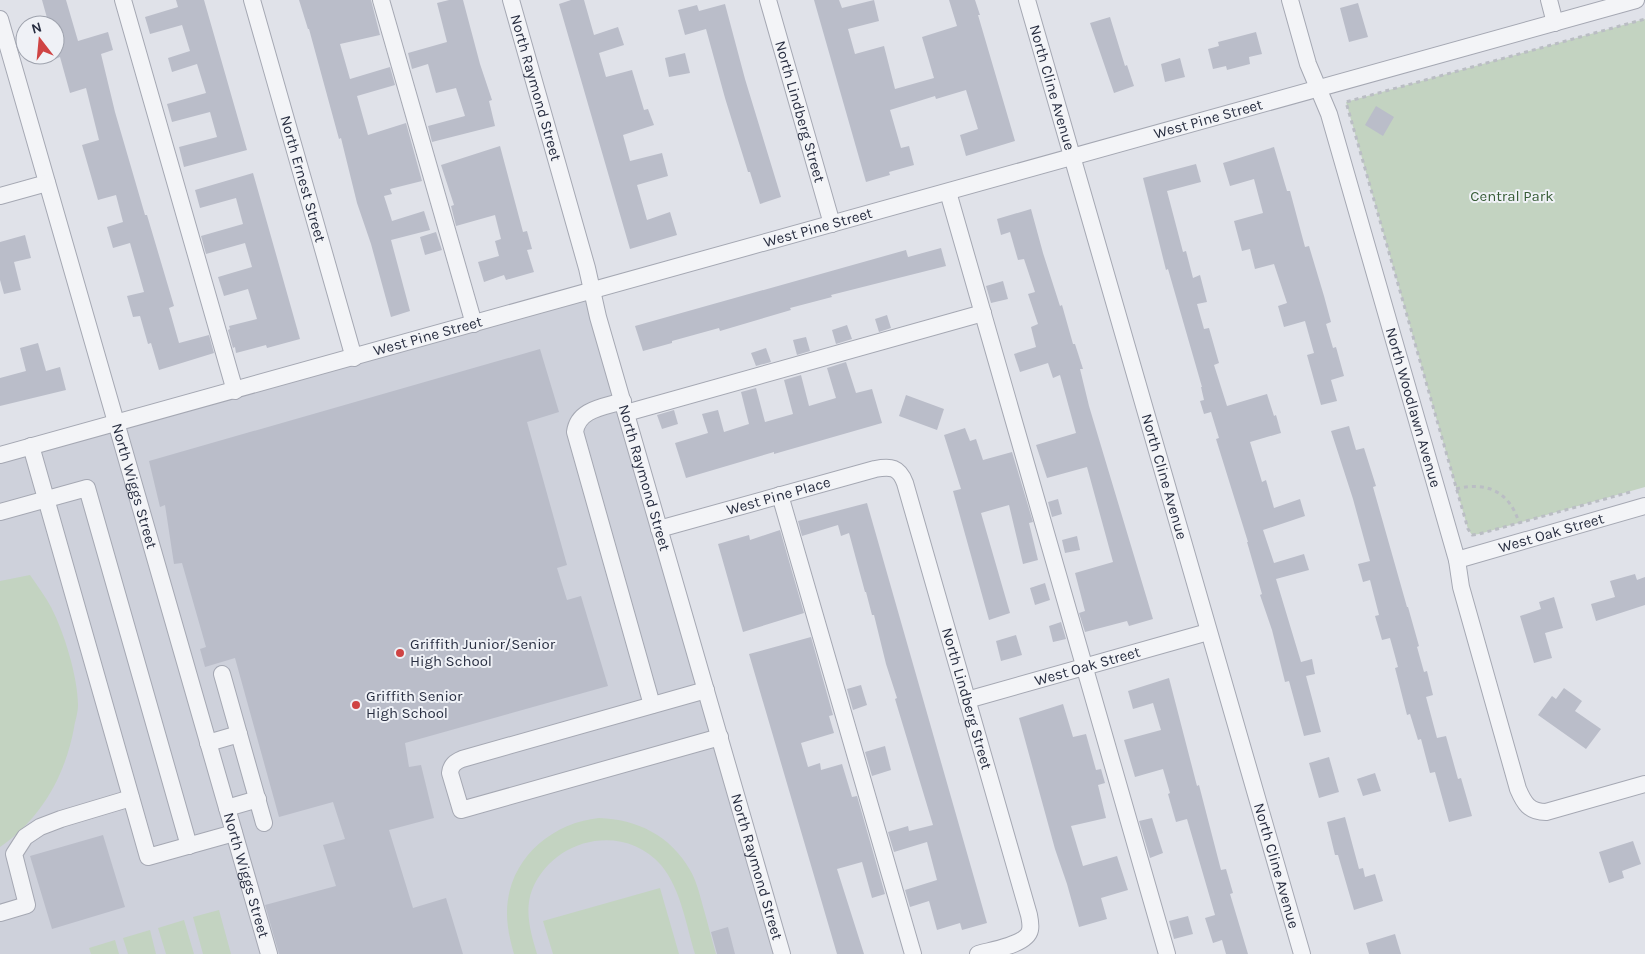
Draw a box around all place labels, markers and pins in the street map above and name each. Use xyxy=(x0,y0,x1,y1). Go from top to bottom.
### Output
place label: Griffith Junior/Senior High School xyxy=(410,635,556,670)
marker: Griffith Junior/Senior High School xyxy=(394,647,406,659)
place label: Griffith Senior High School xyxy=(366,687,463,722)
marker: Griffith Senior High School xyxy=(350,699,362,711)

